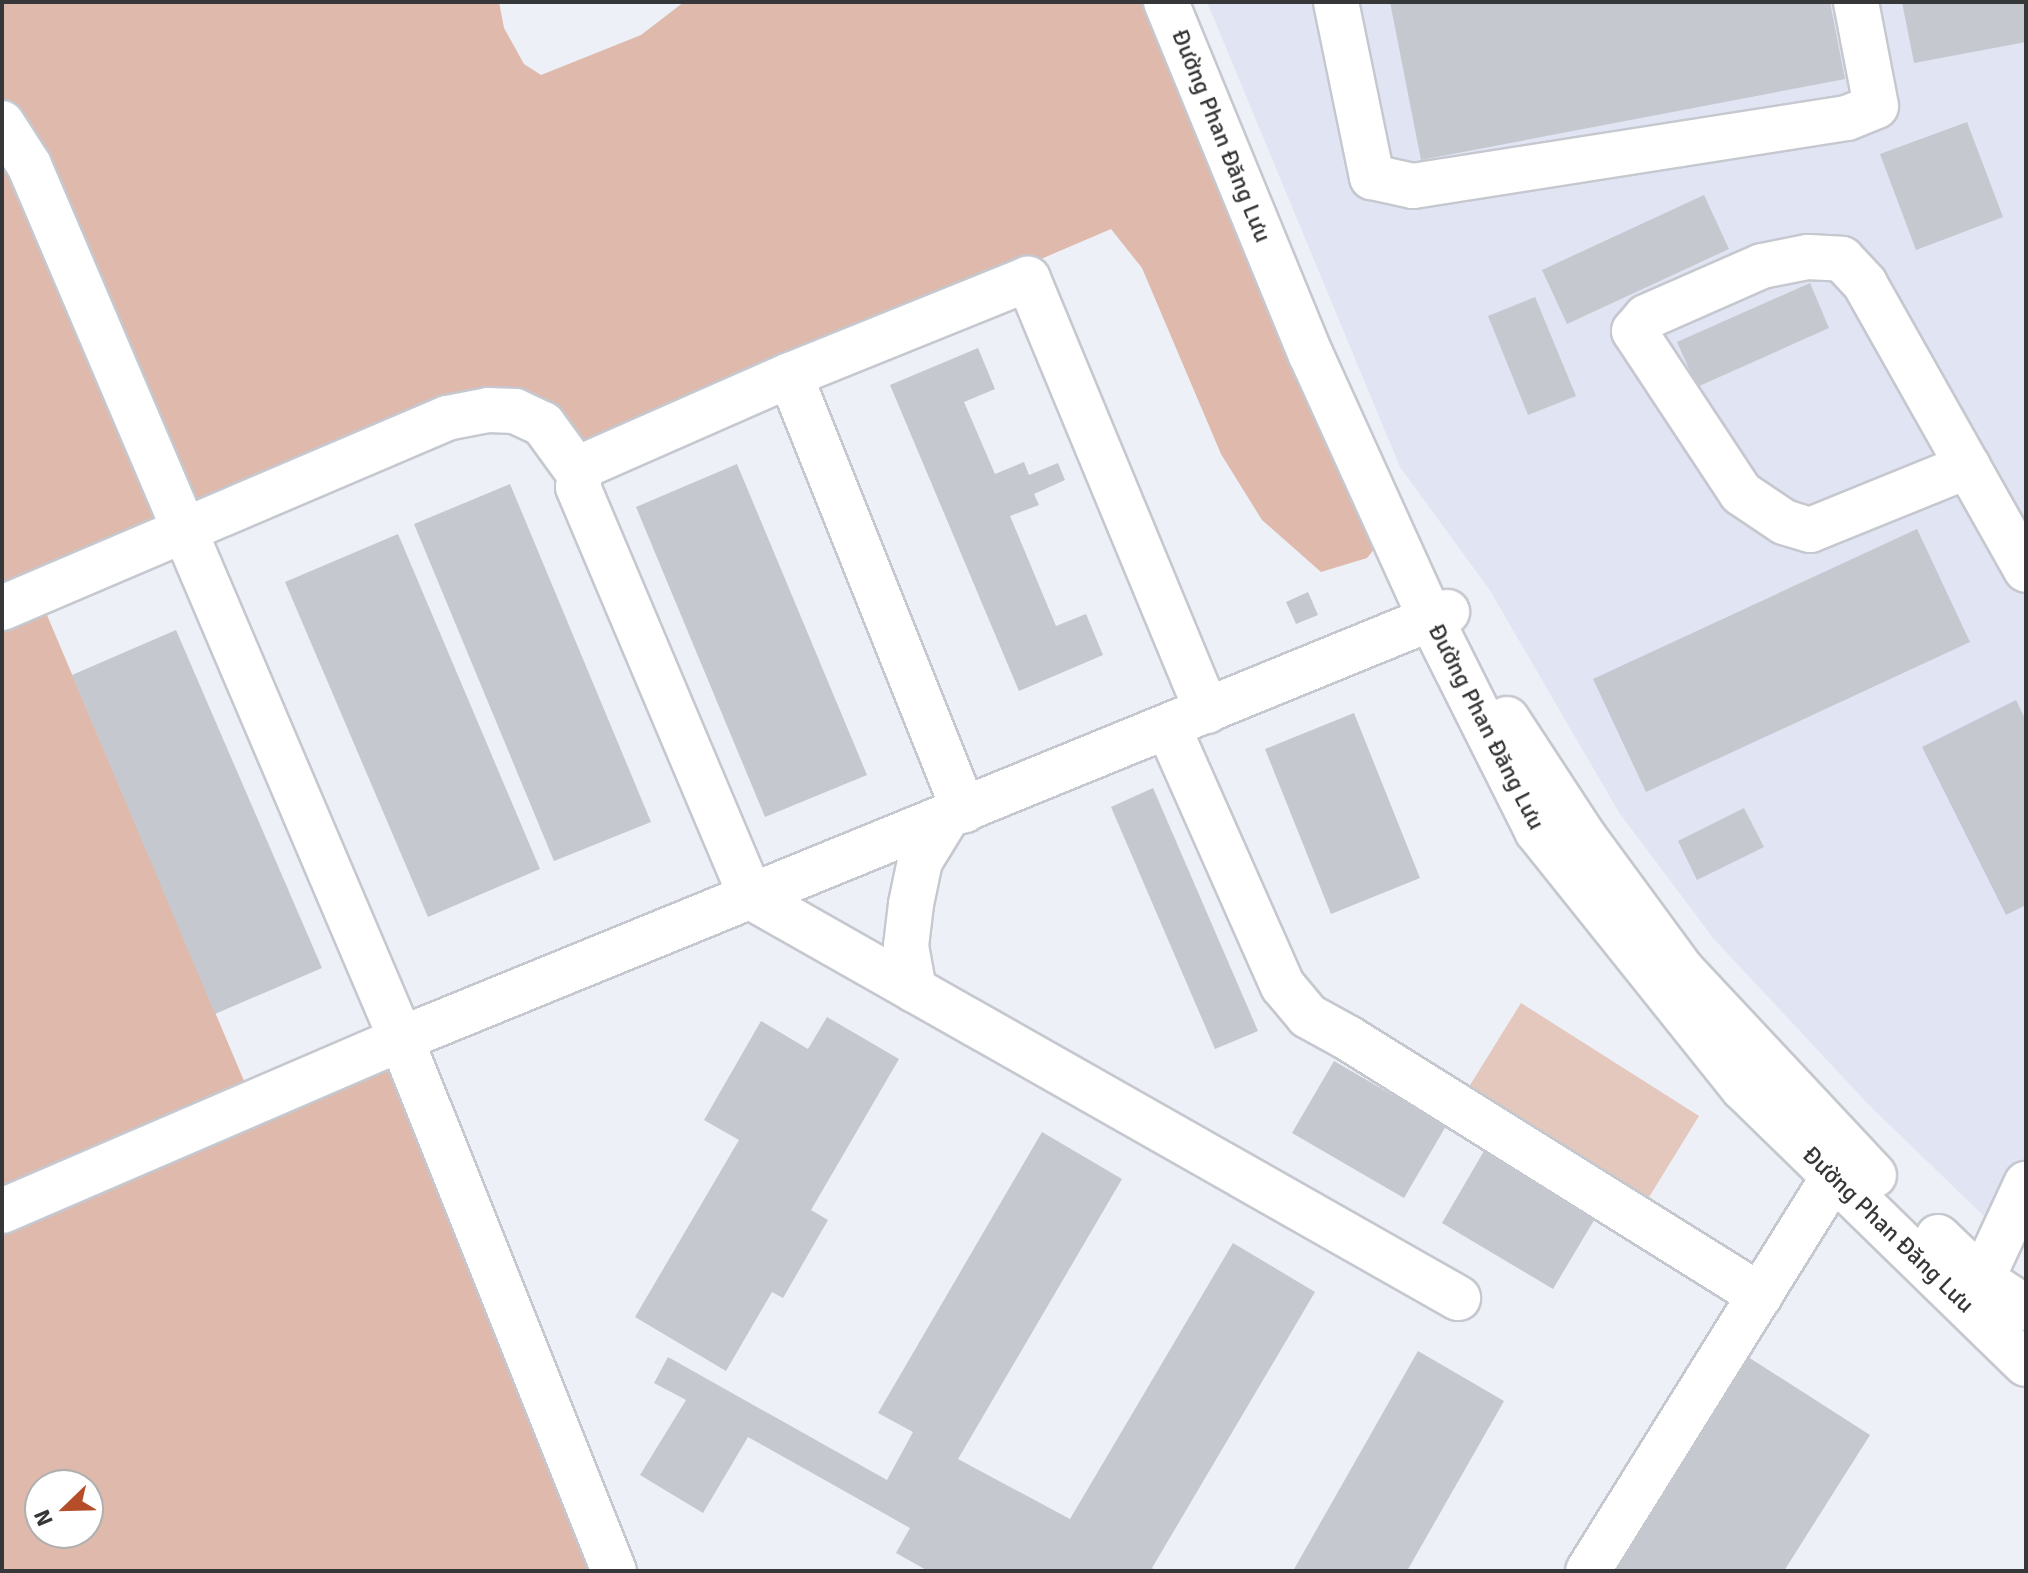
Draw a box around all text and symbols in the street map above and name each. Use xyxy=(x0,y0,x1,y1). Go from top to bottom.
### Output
street label: Đường Phan Đăng Lưu xyxy=(1165,25,1277,247)
street label: Đường Phan Đăng Lưu xyxy=(1422,619,1550,835)
street label: Đường Phan Đăng Lưu xyxy=(1796,1141,1980,1319)
north arrow xyxy=(24,1469,104,1549)
text: N xyxy=(28,1505,59,1530)

